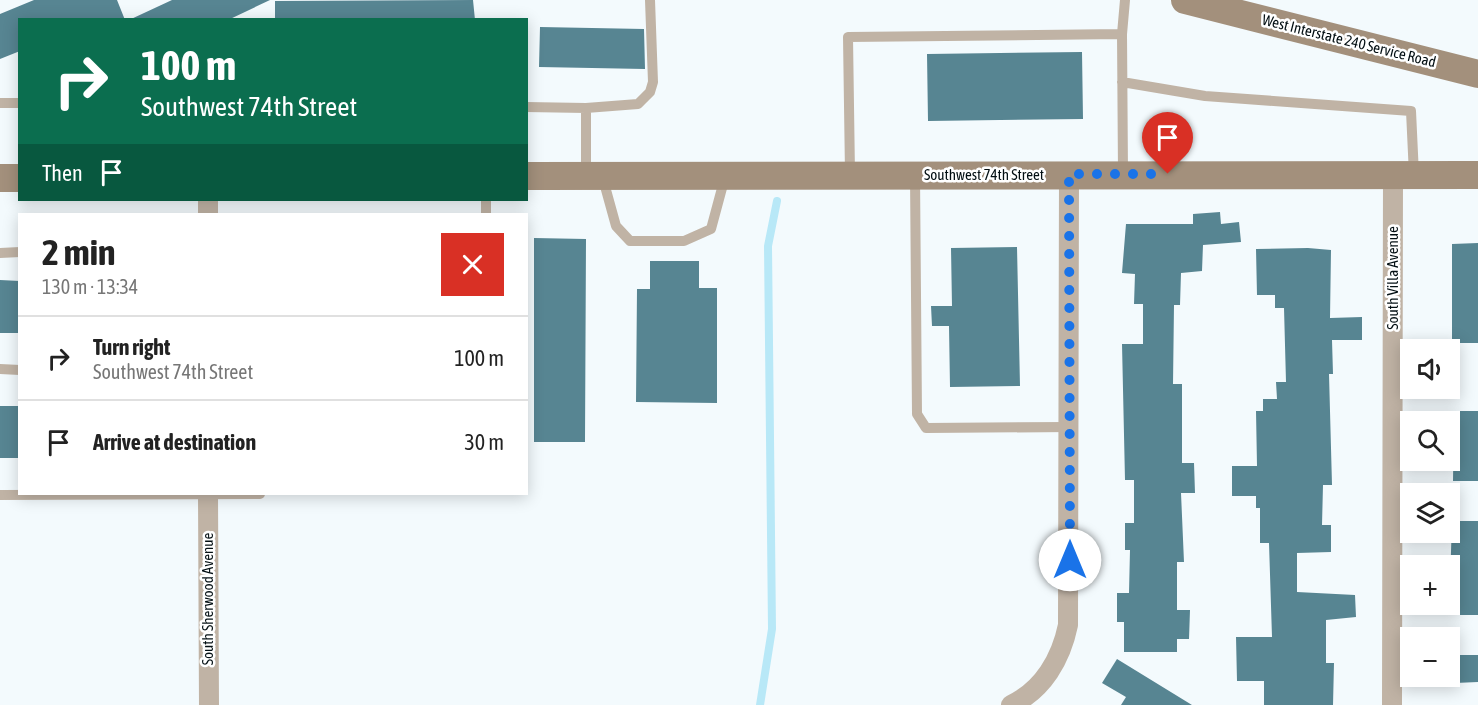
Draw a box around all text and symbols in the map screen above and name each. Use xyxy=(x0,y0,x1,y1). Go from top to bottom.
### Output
street label: West Interstate 240 Service Road xyxy=(1260,11,1438,70)
text: 100 m xyxy=(141,41,236,89)
icon: right xyxy=(42,42,120,120)
text: Southwest 74th Street xyxy=(141,91,357,122)
pin xyxy=(1142,112,1193,174)
icon: arrive xyxy=(1151,121,1184,154)
icon: arrive xyxy=(95,156,128,189)
text: Then xyxy=(42,160,83,186)
street label: Southwest 74th Street xyxy=(924,166,1044,183)
street label: South Villa Avenue xyxy=(1384,226,1401,330)
text: 2 min xyxy=(42,231,116,273)
button: close xyxy=(441,233,504,296)
text: 130 m · 13:34 xyxy=(42,275,138,298)
text: Turn right xyxy=(93,334,170,360)
map controls xyxy=(1400,339,1460,687)
button: sound xyxy=(1400,339,1460,399)
icon: right xyxy=(42,342,75,375)
text: 100 m xyxy=(454,345,504,371)
text: Southwest 74th Street xyxy=(93,360,253,383)
button: search xyxy=(1400,411,1460,471)
icon: arrive xyxy=(42,426,75,459)
text: Arrive at destination xyxy=(93,429,256,455)
text: 30 m xyxy=(464,429,504,455)
button: layers xyxy=(1400,483,1460,543)
position arrow xyxy=(1038,528,1102,592)
street label: South Sherwood Avenue xyxy=(199,532,216,665)
button: + xyxy=(1400,555,1460,615)
button: − xyxy=(1400,627,1460,687)

